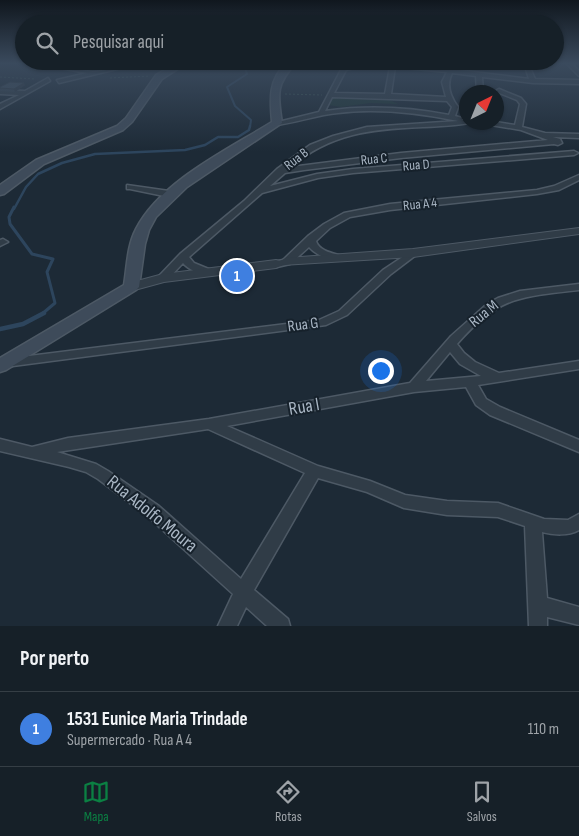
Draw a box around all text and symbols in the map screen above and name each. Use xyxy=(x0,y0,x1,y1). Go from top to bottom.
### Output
search box xyxy=(15,15,564,70)
icon: search xyxy=(33,29,61,57)
text: Pesquisar aqui xyxy=(73,31,164,54)
north arrow xyxy=(459,85,504,130)
street label: Rua B xyxy=(280,144,312,174)
street label: Rua C xyxy=(360,149,388,169)
street label: Rua D xyxy=(402,155,430,175)
street label: Rua A 4 xyxy=(402,194,438,214)
pin: 1 xyxy=(221,257,253,295)
street label: Rua M xyxy=(465,296,503,332)
street label: Rua G xyxy=(286,313,320,337)
your location xyxy=(368,358,394,384)
street label: Rua I xyxy=(287,393,321,421)
street label: Rua Adolfo Moura xyxy=(102,471,202,557)
text: Por perto xyxy=(20,646,89,671)
text: 1531 Eunice Maria Trindade xyxy=(67,708,248,731)
text: 1 xyxy=(33,720,39,739)
text: 110 m xyxy=(528,720,559,739)
text: Supermercado · Rua A 4 xyxy=(67,731,192,750)
tab: Mapa xyxy=(82,778,110,825)
tab: Rotas xyxy=(274,778,302,825)
tab: Salvos xyxy=(467,778,497,825)

